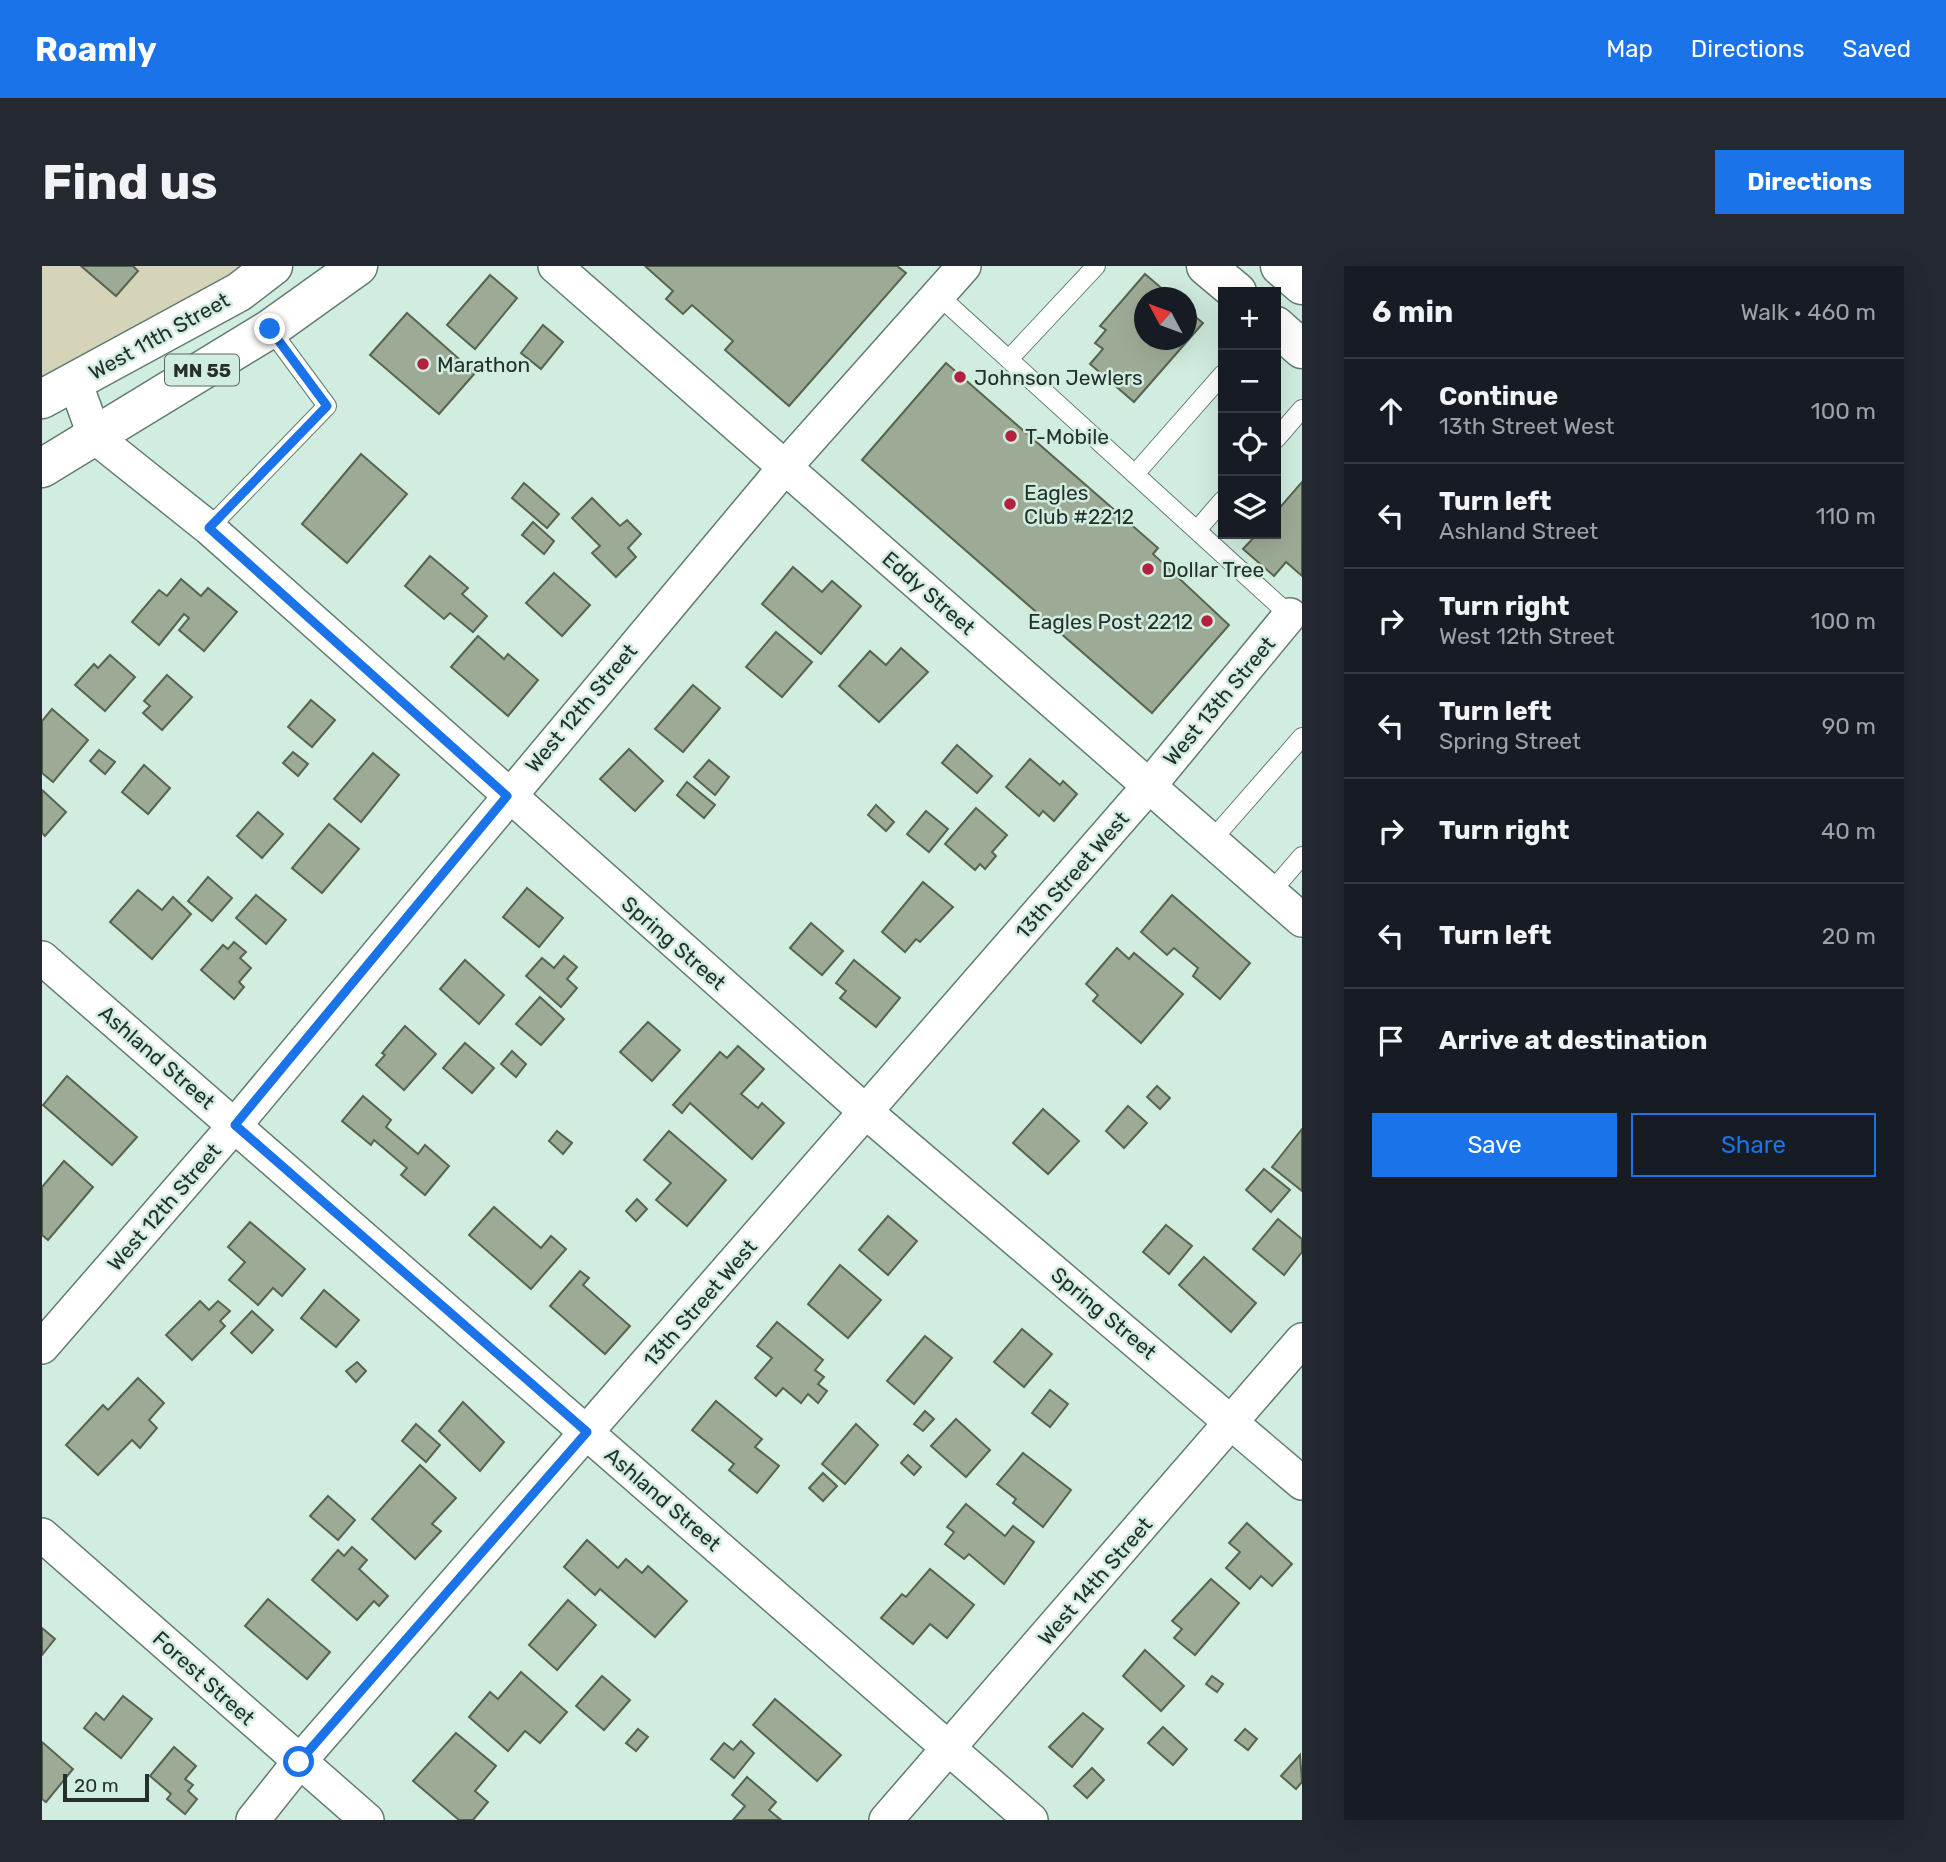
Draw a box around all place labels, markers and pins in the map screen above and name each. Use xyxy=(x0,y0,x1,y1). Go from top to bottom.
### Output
place label: Marathon xyxy=(437,352,530,377)
marker: Marathon xyxy=(415,356,431,372)
place label: Johnson Jewlers xyxy=(974,365,1143,390)
marker: Johnson Jewlers xyxy=(952,369,968,385)
place label: T-Mobile xyxy=(1025,424,1109,449)
marker: T-Mobile xyxy=(1003,428,1019,444)
place label: Eagles Club #2212 xyxy=(1024,480,1134,529)
marker: Eagles Club #2212 xyxy=(1002,496,1018,512)
place label: Dollar Tree xyxy=(1162,557,1264,582)
marker: Dollar Tree xyxy=(1140,561,1156,577)
place label: Eagles Post 2212 xyxy=(1028,609,1193,634)
marker: Eagles Post 2212 xyxy=(1199,613,1215,629)

